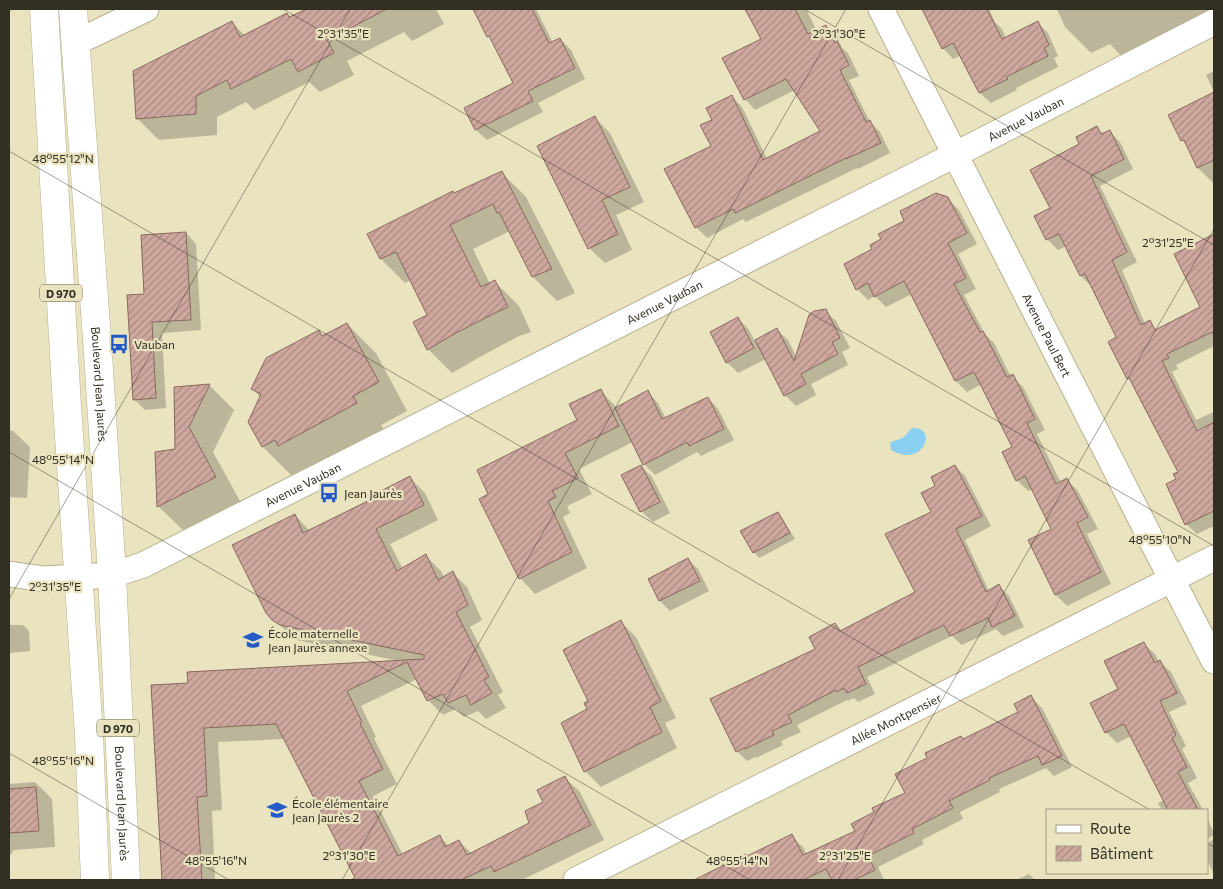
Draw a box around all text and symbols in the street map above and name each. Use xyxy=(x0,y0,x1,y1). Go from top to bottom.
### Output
text: 2°31'35"E xyxy=(317,26,369,40)
text: 2°31'30"E xyxy=(812,26,866,40)
street label: Avenue Vauban xyxy=(985,93,1066,144)
text: 48°55'12"N xyxy=(32,151,94,165)
text: 2°31'25"E xyxy=(1142,235,1194,249)
street label: Avenue Vauban xyxy=(624,277,705,327)
road number: D 970 xyxy=(40,284,82,302)
street label: Avenue Paul Bert xyxy=(1020,291,1074,379)
street label: Boulevard Jean Jaurès xyxy=(89,326,111,442)
bus stop icon: Vauban xyxy=(108,333,130,355)
place label: Vauban xyxy=(134,337,175,351)
text: 48°55'14"N xyxy=(32,452,94,466)
street label: Avenue Vauban xyxy=(262,459,343,509)
bus stop icon: Jean Jaurès xyxy=(318,482,340,504)
place label: Jean Jaurès xyxy=(344,486,402,501)
text: 48°55'10"N xyxy=(1129,532,1191,546)
text: 2°31'35"E xyxy=(29,579,81,593)
place label: École maternelle Jean Jaurès annexe xyxy=(268,626,367,655)
school or university icon: École maternelle Jean Jaurès annexe xyxy=(242,629,264,651)
street label: Allée Montpensier xyxy=(848,690,944,747)
road number: D 970 xyxy=(97,720,139,736)
street label: Boulevard Jean Jaurès xyxy=(113,746,132,861)
text: 48°55'16"N xyxy=(32,753,94,767)
place label: École élémentaire Jean Jaurès 2 xyxy=(292,796,388,825)
school or university icon: École élémentaire Jean Jaurès 2 xyxy=(266,799,288,821)
legend xyxy=(1046,809,1208,874)
text: Route xyxy=(1090,819,1131,837)
text: Bâtiment xyxy=(1090,844,1153,862)
text: 2°31'30"E xyxy=(322,848,376,862)
text: 2°31'25"E xyxy=(819,848,871,862)
text: 48°55'16"N xyxy=(185,853,247,867)
text: 48°55'14"N xyxy=(706,853,768,867)

